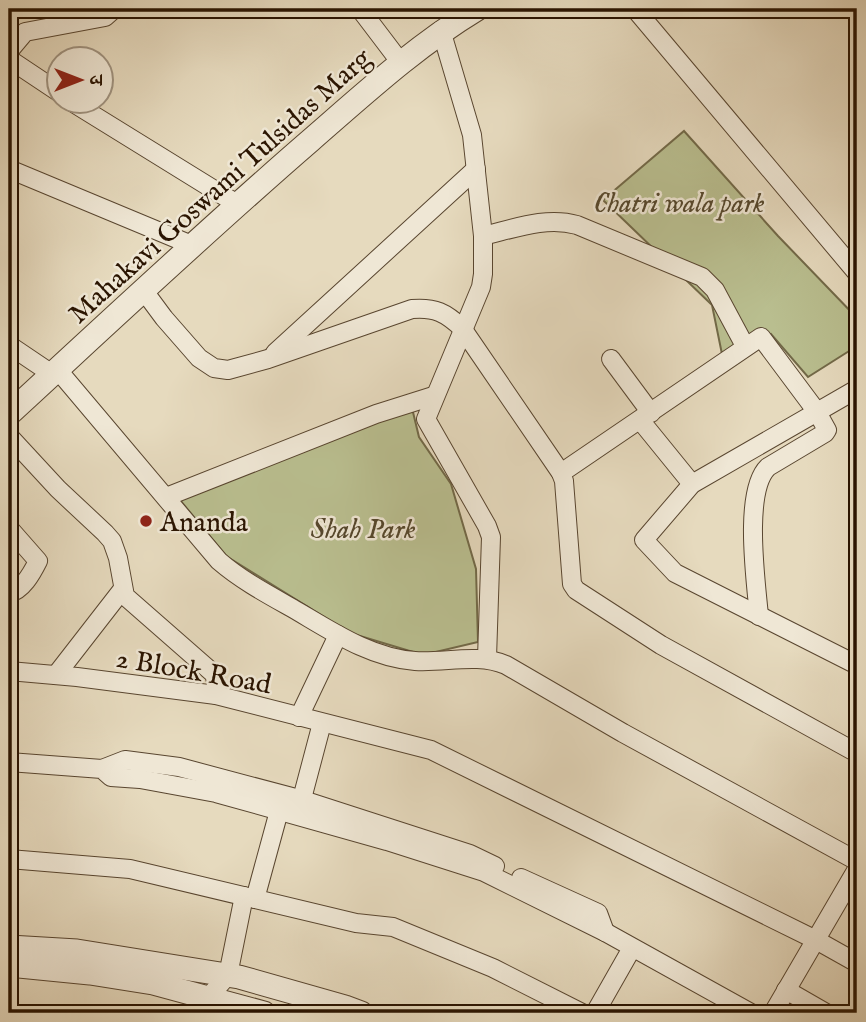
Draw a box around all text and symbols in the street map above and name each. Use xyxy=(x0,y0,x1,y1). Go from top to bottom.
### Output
street label: Mahakavi Goswami Tulsidas Marg xyxy=(62,41,380,332)
north arrow xyxy=(46,46,116,116)
text: उ xyxy=(83,73,107,86)
park label: Chatri wala park xyxy=(593,187,765,222)
place label: Ananda xyxy=(159,506,249,541)
marker: Ananda xyxy=(138,513,154,529)
park label: Shah Park xyxy=(311,513,415,548)
street label: 2 Block Road xyxy=(113,642,274,703)

